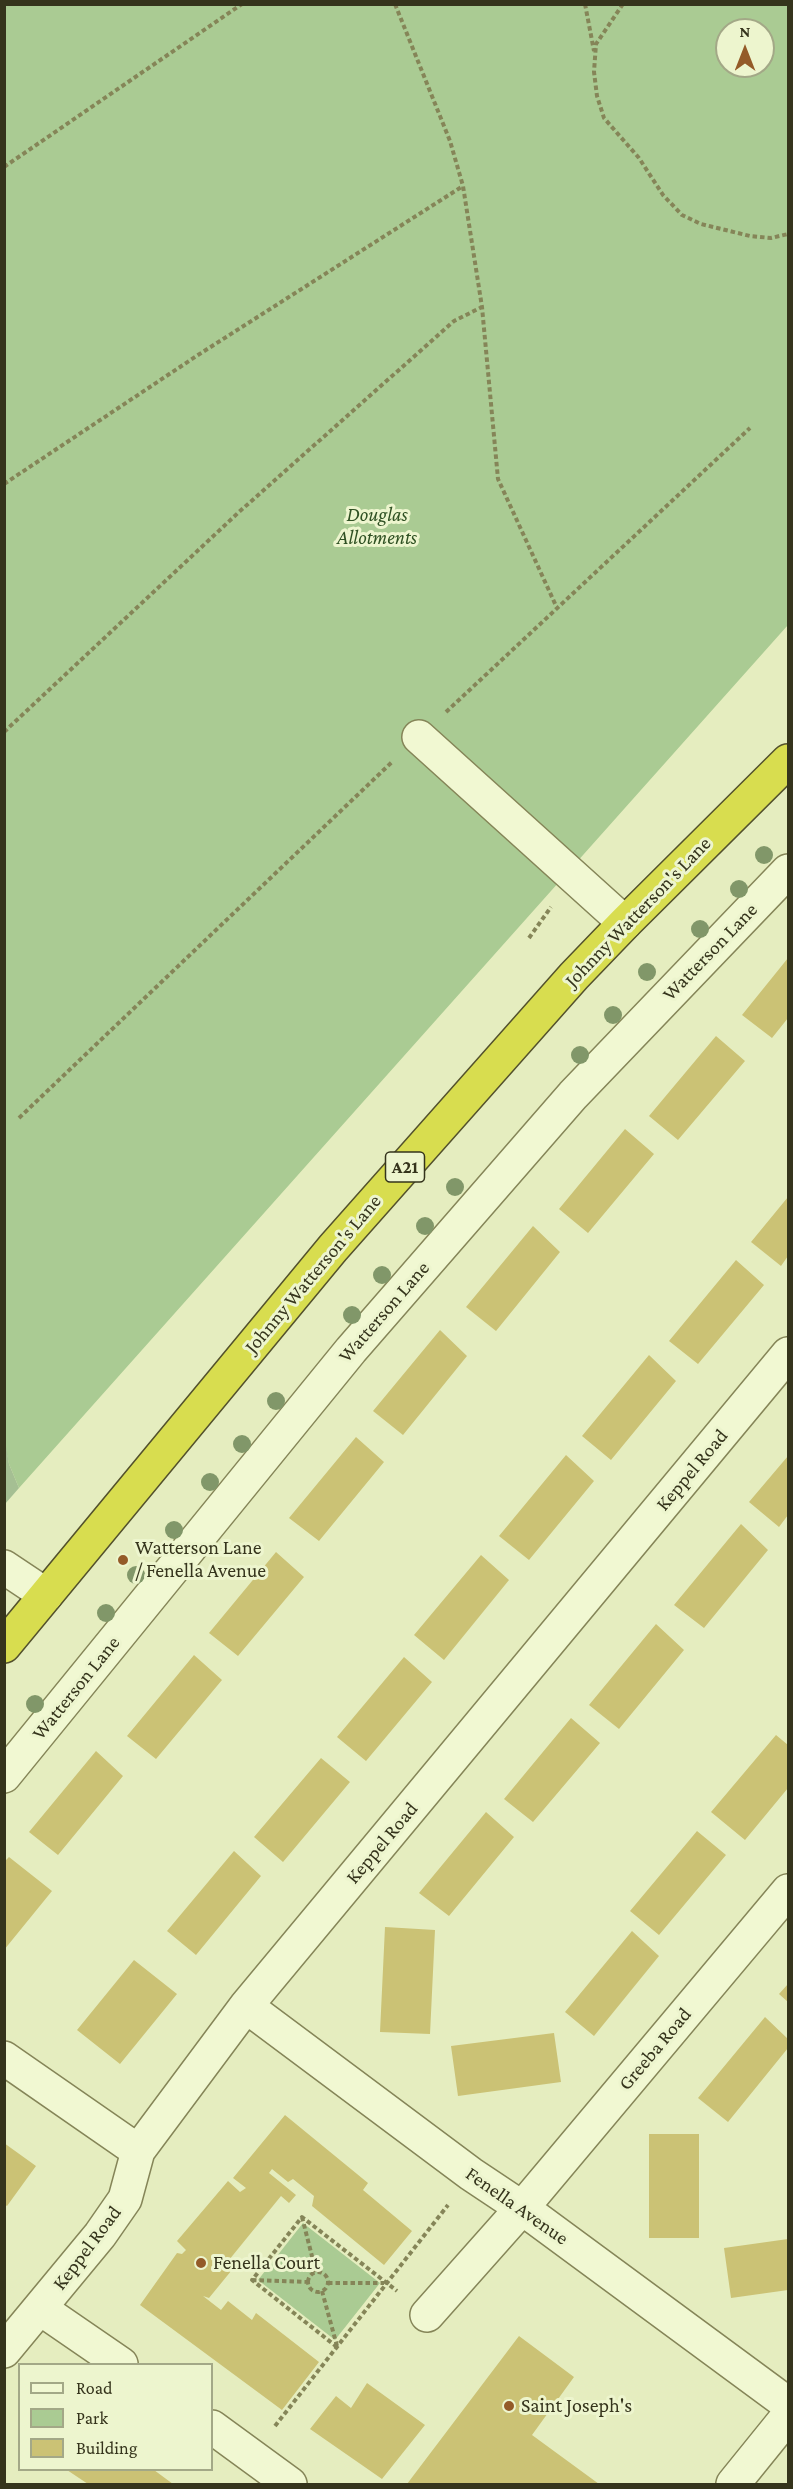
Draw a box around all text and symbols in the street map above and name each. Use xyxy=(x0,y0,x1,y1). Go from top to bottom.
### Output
north arrow xyxy=(715,18,775,78)
text: N xyxy=(740,23,750,40)
park label: Douglas Allotments xyxy=(337,503,417,550)
street label: Johnny Watterson's Lane xyxy=(560,832,716,992)
street label: Watterson Lane xyxy=(657,898,763,1006)
road number: A21 xyxy=(386,1152,424,1182)
street label: Johnny Watterson's Lane xyxy=(240,1190,386,1358)
street label: Watterson Lane xyxy=(333,1256,435,1368)
street label: Keppel Road xyxy=(651,1424,733,1516)
place label: Watterson Lane / Fenella Avenue xyxy=(135,1536,266,1583)
marker: Watterson Lane / Fenella Avenue xyxy=(116,1553,130,1567)
street label: Watterson Lane xyxy=(27,1631,125,1745)
street label: Keppel Road xyxy=(341,1797,423,1889)
street label: Greeba Road xyxy=(613,2003,697,2095)
street label: Fenella Avenue xyxy=(461,2162,573,2250)
street label: Keppel Road xyxy=(48,2201,126,2295)
place label: Fenella Court xyxy=(213,2251,320,2275)
marker: Fenella Court xyxy=(194,2256,208,2270)
legend xyxy=(18,2363,213,2471)
text: Road xyxy=(76,2378,113,2398)
place label: Saint Joseph's xyxy=(521,2394,632,2418)
marker: Saint Joseph's xyxy=(502,2399,516,2413)
text: Park xyxy=(76,2408,108,2428)
text: Building xyxy=(76,2438,137,2458)

